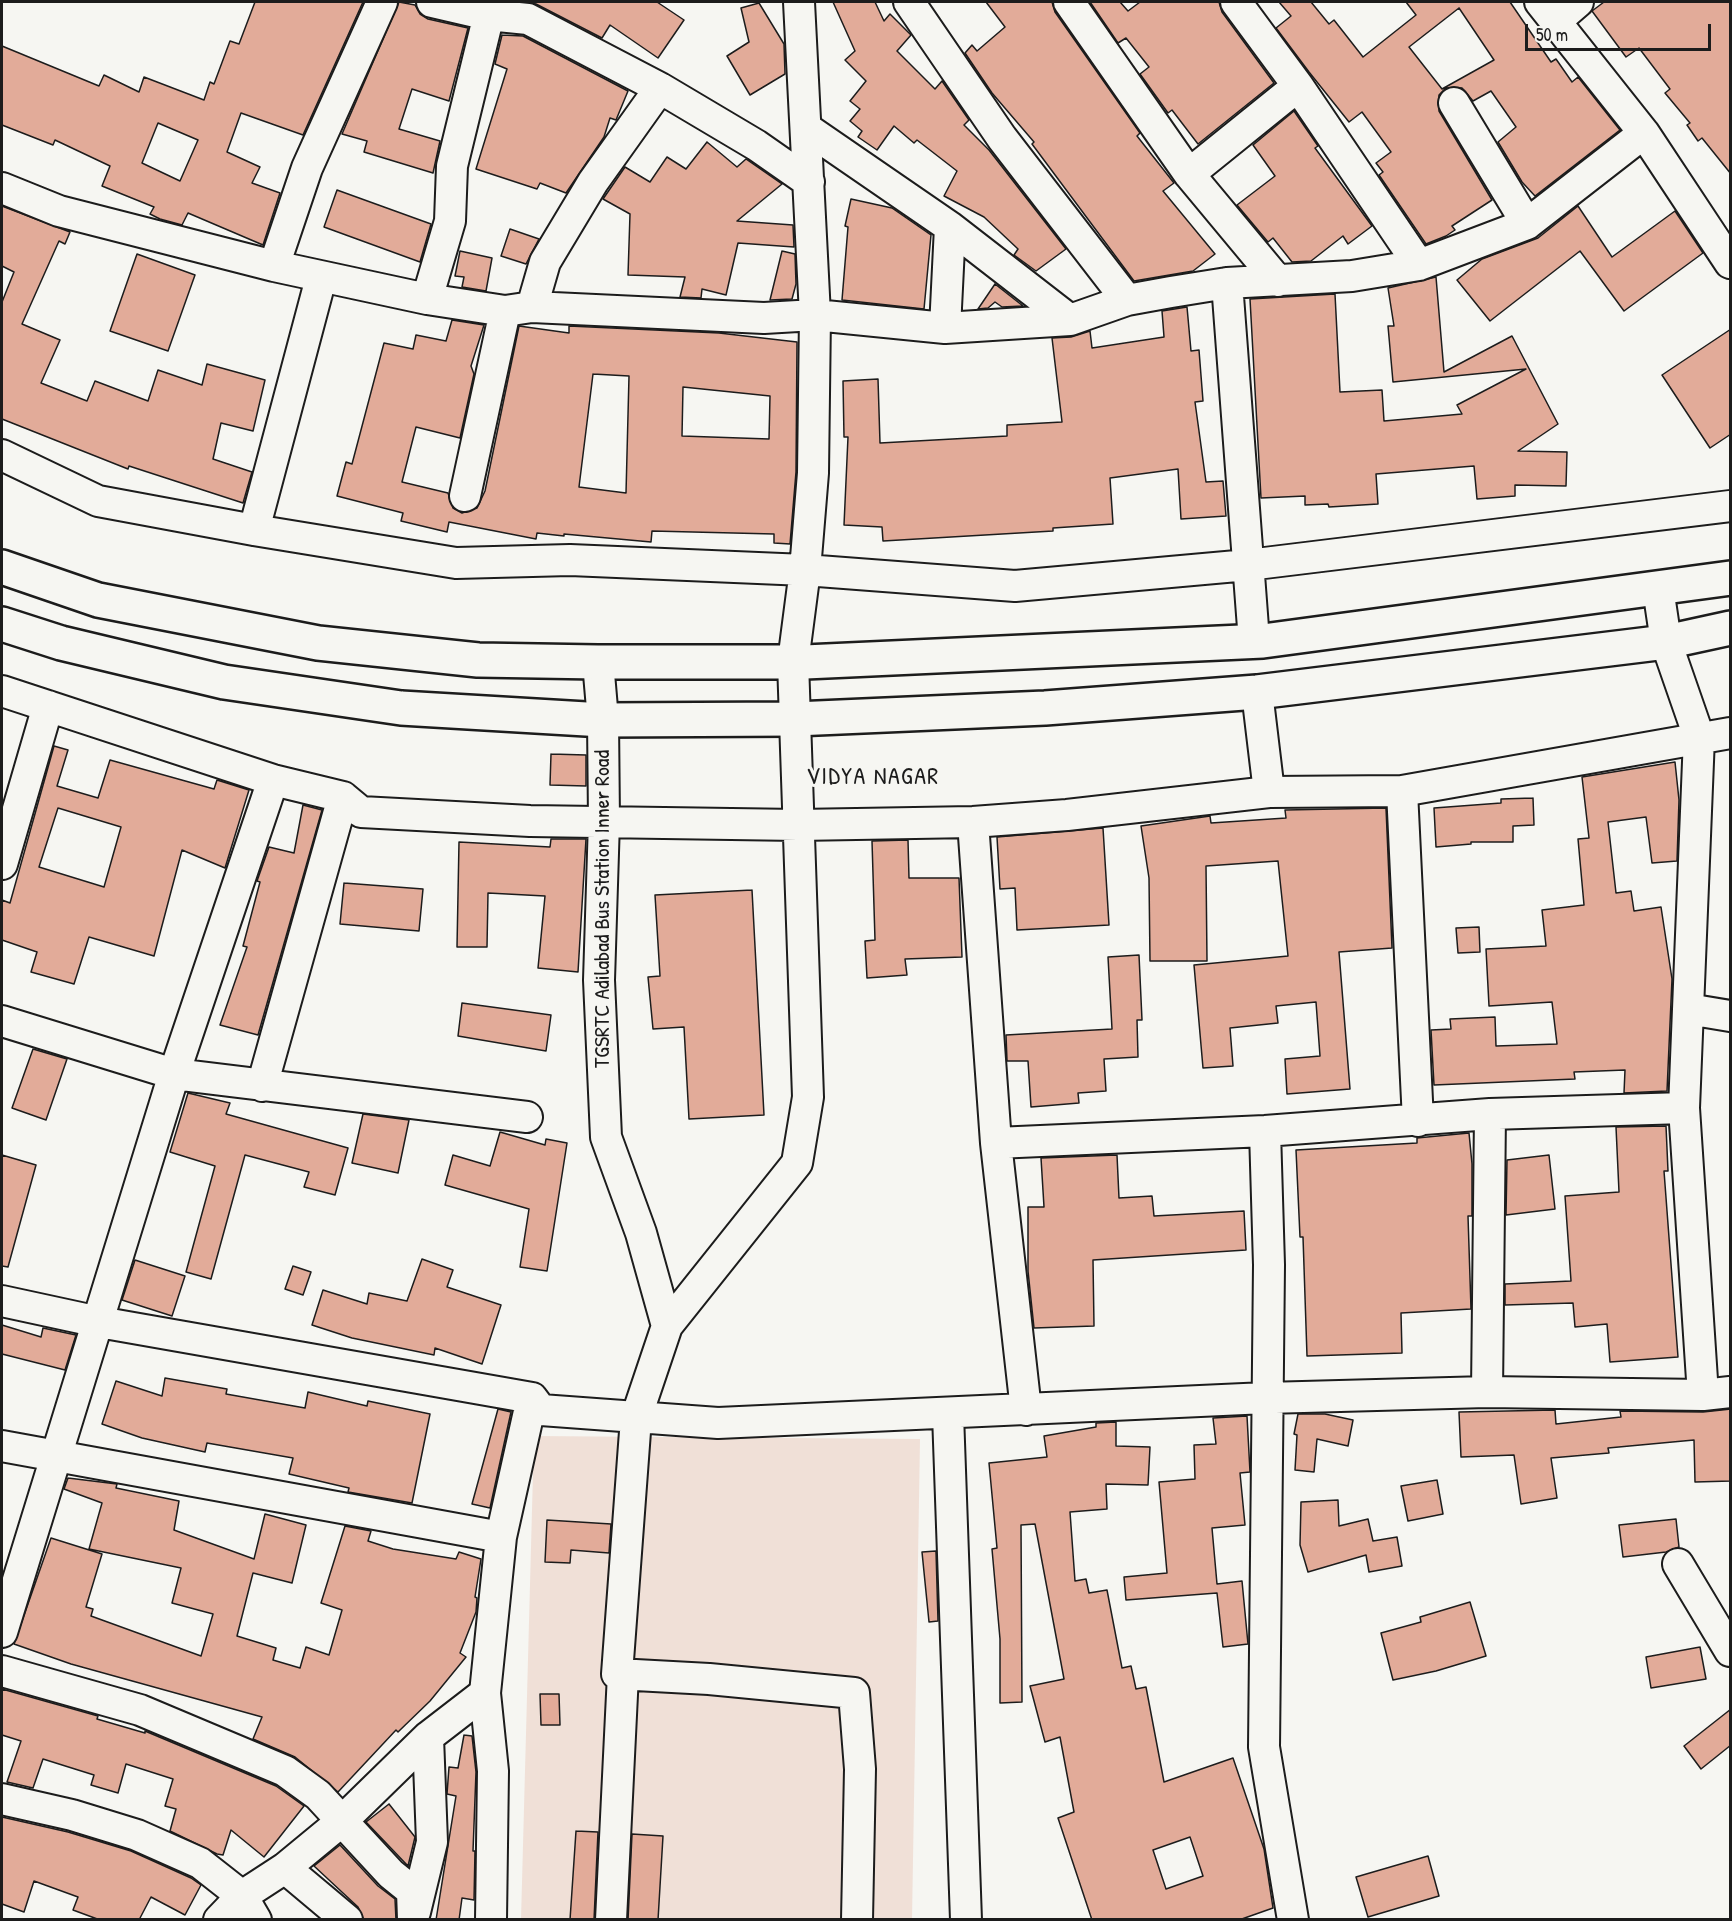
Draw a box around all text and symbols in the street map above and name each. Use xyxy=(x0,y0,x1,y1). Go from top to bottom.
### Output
scale bar xyxy=(1528,12,1714,50)
text: 50 m xyxy=(1536,22,1568,47)
street label: TGSRTC Adilabad Bus Station Inner Road xyxy=(590,750,616,1068)
district label: VIDYA NAGAR xyxy=(806,764,940,792)

